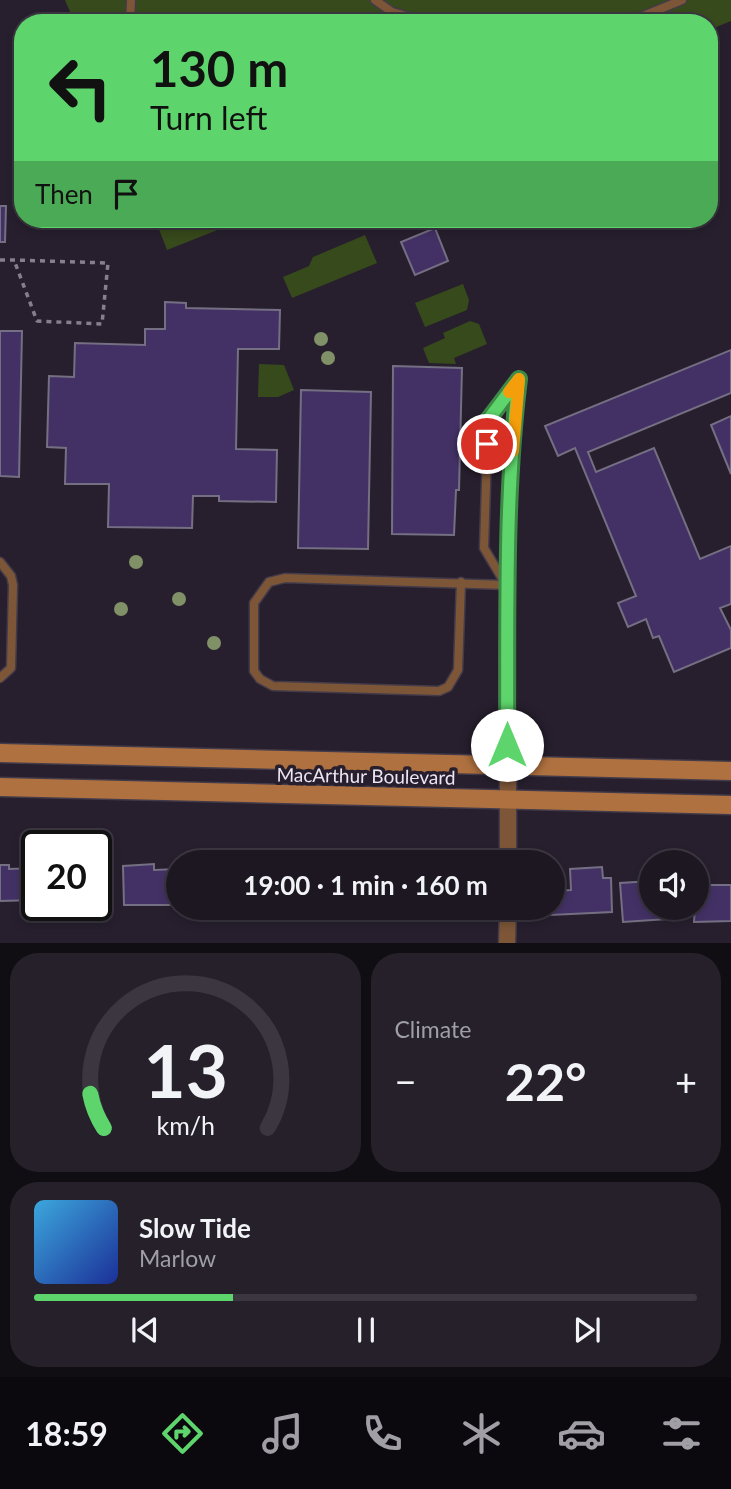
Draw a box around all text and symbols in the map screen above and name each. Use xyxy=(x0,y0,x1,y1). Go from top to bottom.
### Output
text: 130 m xyxy=(150,39,288,97)
icon: left xyxy=(35,42,126,133)
text: Turn left xyxy=(150,98,267,137)
icon: arrive xyxy=(107,175,145,213)
text: Then xyxy=(35,178,93,210)
pin xyxy=(457,414,517,474)
icon: arrive xyxy=(468,425,506,463)
position arrow xyxy=(470,708,544,782)
street label: MacArthur Boulevard xyxy=(276,762,456,789)
speed limit sign: 20 xyxy=(21,830,112,921)
map controls xyxy=(639,850,709,920)
button: sound xyxy=(639,850,709,920)
text: 19:00 · 1 min · 160 m xyxy=(243,869,488,901)
text: Climate xyxy=(395,1015,471,1043)
text: 13 xyxy=(143,1027,227,1115)
text: 22° xyxy=(505,1050,587,1112)
text: − xyxy=(395,1058,417,1104)
text: + xyxy=(675,1058,697,1104)
text: km/h xyxy=(156,1110,215,1140)
text: Slow Tide xyxy=(139,1212,251,1244)
text: Marlow xyxy=(139,1244,216,1272)
icon: previous xyxy=(126,1311,164,1349)
icon: pause xyxy=(347,1311,385,1349)
icon: next xyxy=(568,1311,606,1349)
icon: directions xyxy=(158,1409,207,1458)
icon: music xyxy=(258,1409,307,1458)
icon: phone xyxy=(358,1409,407,1458)
icon: climate xyxy=(457,1409,506,1458)
icon: car xyxy=(557,1409,606,1458)
icon: filters xyxy=(657,1409,706,1458)
text: 18:59 xyxy=(25,1414,108,1453)

